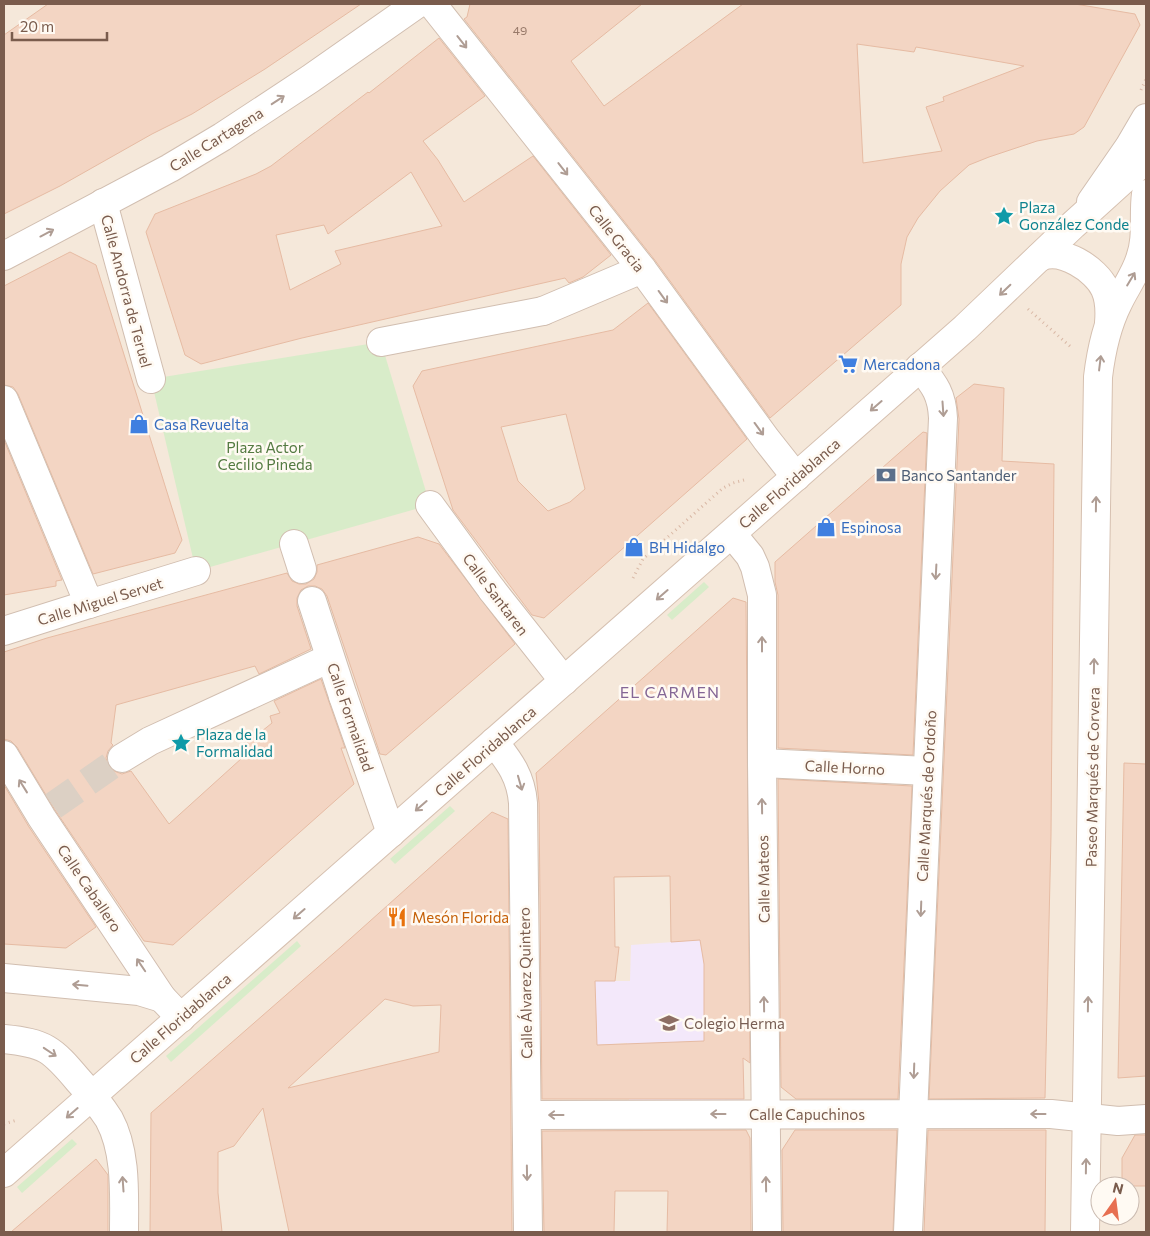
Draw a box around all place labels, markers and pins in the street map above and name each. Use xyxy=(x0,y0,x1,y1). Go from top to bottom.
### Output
place label: Plaza González Conde xyxy=(1019,198,1129,233)
place icon: Plaza González Conde xyxy=(993,205,1015,227)
supermarket icon: Mercadona xyxy=(837,353,859,375)
place label: Mercadona xyxy=(863,355,940,373)
shop icon: Casa Revuelta xyxy=(128,413,150,435)
place label: Casa Revuelta xyxy=(154,415,249,433)
bank icon: Banco Santander xyxy=(875,464,897,486)
place label: Banco Santander xyxy=(901,466,1017,484)
shop icon: Espinosa xyxy=(815,516,837,538)
place label: Espinosa xyxy=(841,518,902,536)
shop icon: BH Hidalgo xyxy=(623,536,645,558)
place label: BH Hidalgo xyxy=(649,538,725,556)
place label: Plaza de la Formalidad xyxy=(196,725,273,760)
place icon: Plaza de la Formalidad xyxy=(170,732,192,754)
restaurant icon: Mesón Florida xyxy=(386,906,408,928)
place label: Mesón Florida xyxy=(412,908,509,926)
school or university icon: Colegio Herma xyxy=(658,1012,680,1034)
place label: Colegio Herma xyxy=(684,1014,785,1032)

